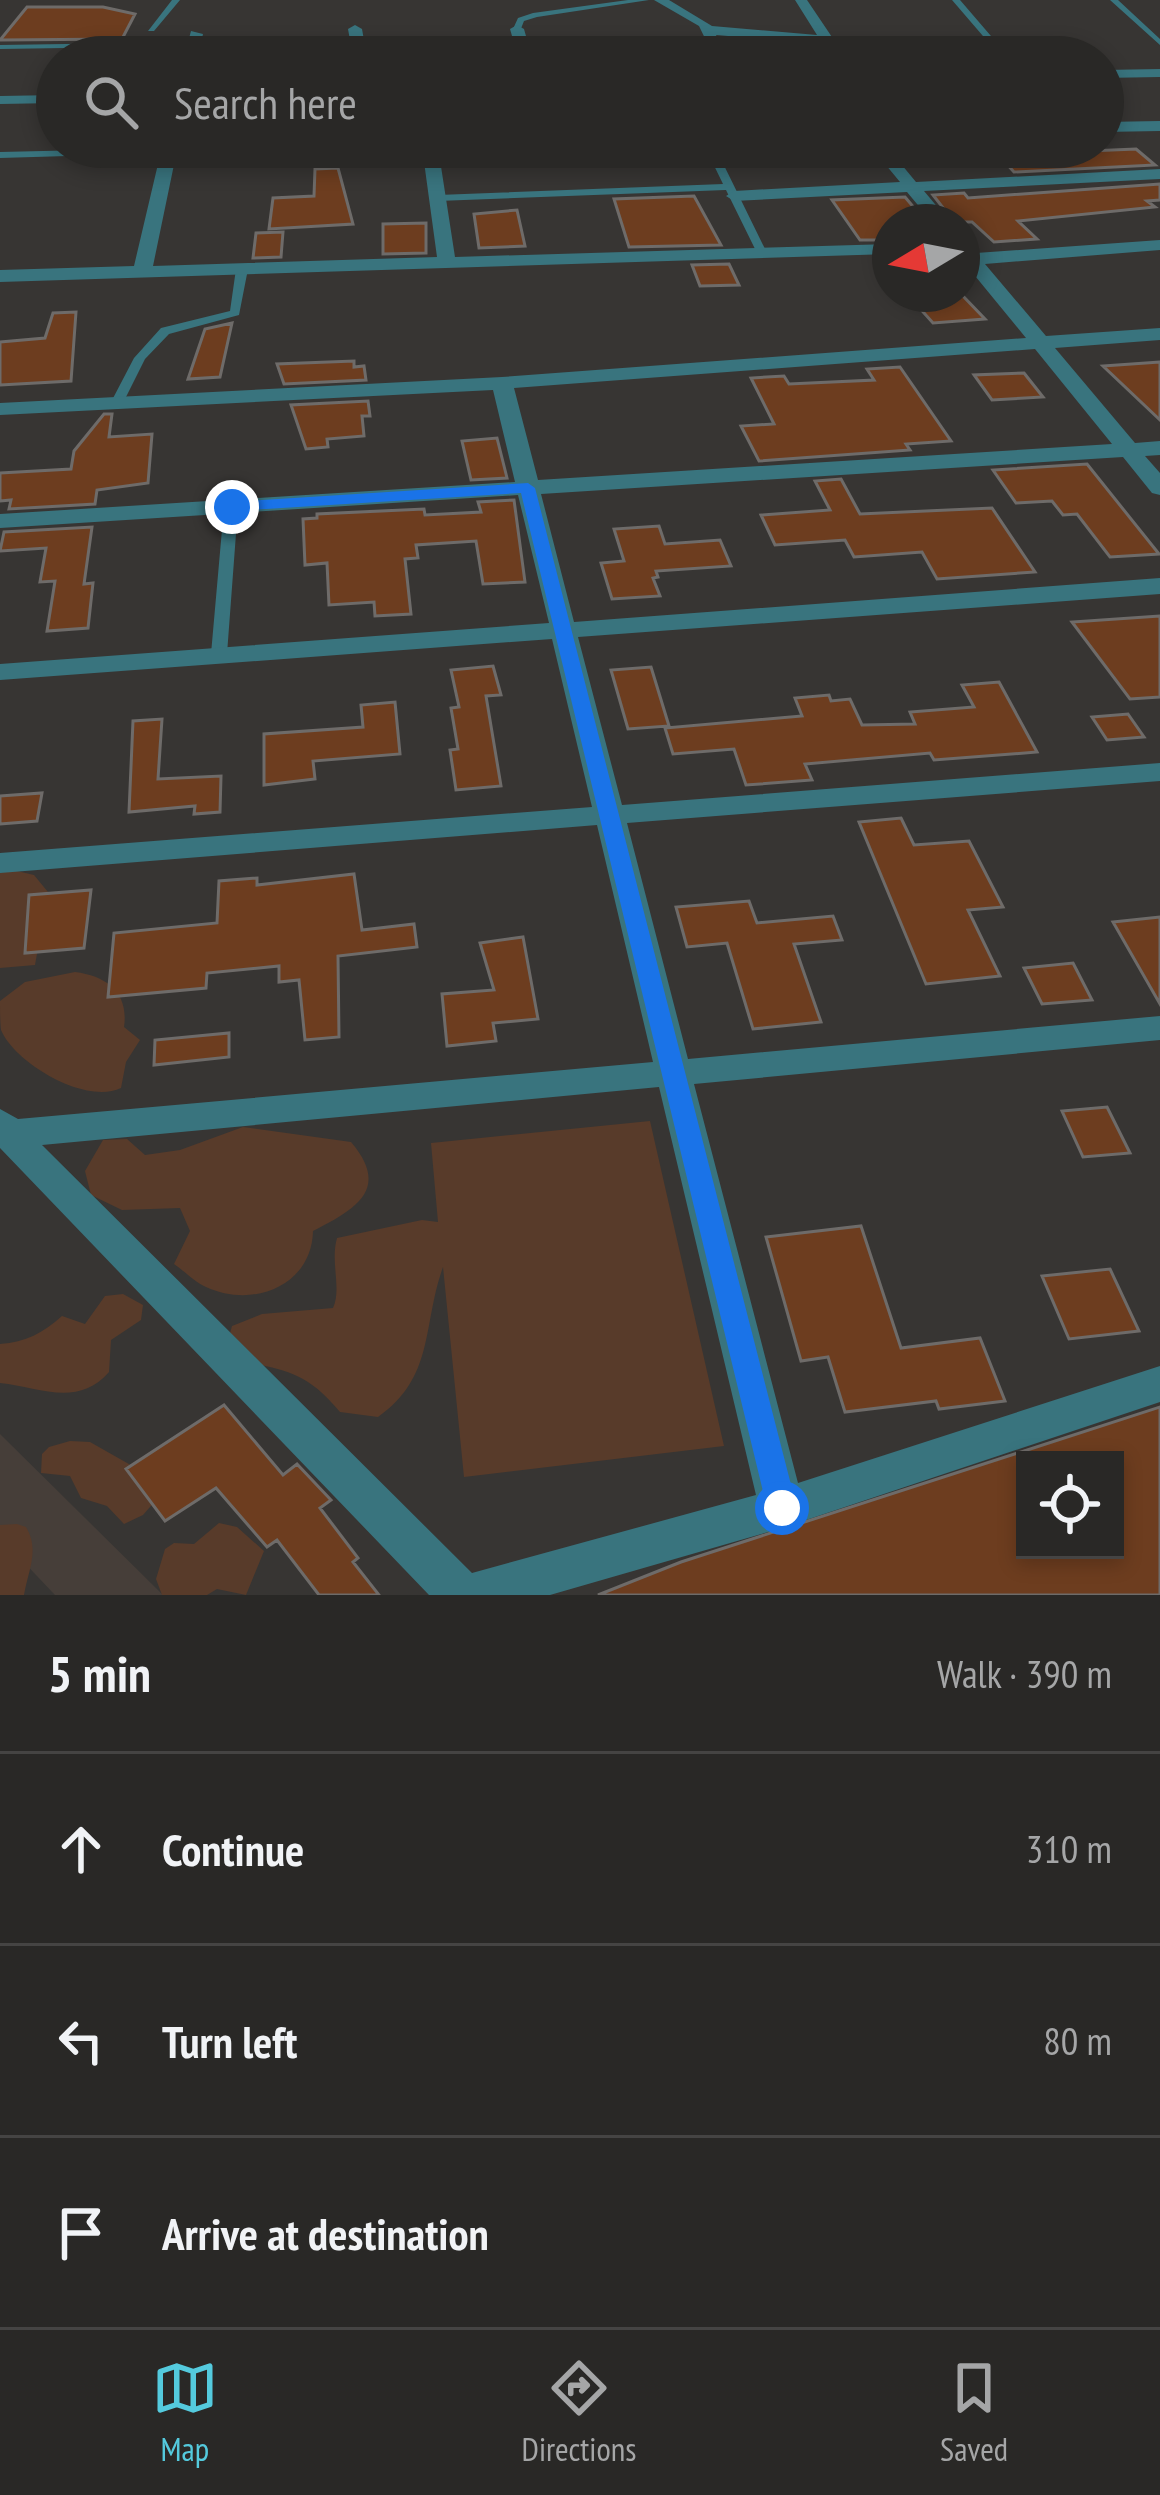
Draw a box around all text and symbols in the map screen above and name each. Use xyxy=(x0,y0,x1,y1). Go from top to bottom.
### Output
search box xyxy=(36,36,1124,168)
icon: search xyxy=(78,69,144,135)
text: Search here xyxy=(174,73,357,131)
north arrow xyxy=(872,204,980,312)
route end xyxy=(205,480,259,534)
map controls xyxy=(1016,1451,1124,1559)
button: locate xyxy=(1016,1451,1124,1559)
route start xyxy=(755,1481,809,1535)
text: 5 min xyxy=(48,1640,151,1706)
text: Walk · 390 m xyxy=(937,1648,1112,1699)
icon: ahead xyxy=(48,1816,114,1882)
text: Continue xyxy=(162,1820,304,1878)
text: 310 m xyxy=(1026,1823,1112,1874)
icon: left xyxy=(48,2008,114,2074)
text: Turn left xyxy=(162,2012,297,2070)
text: 80 m xyxy=(1043,2015,1112,2066)
icon: arrive xyxy=(48,2200,114,2266)
text: Arrive at destination xyxy=(162,2204,489,2262)
tab: Map xyxy=(152,2355,218,2470)
tab: Directions xyxy=(522,2355,636,2470)
tab: Saved xyxy=(940,2355,1008,2470)

